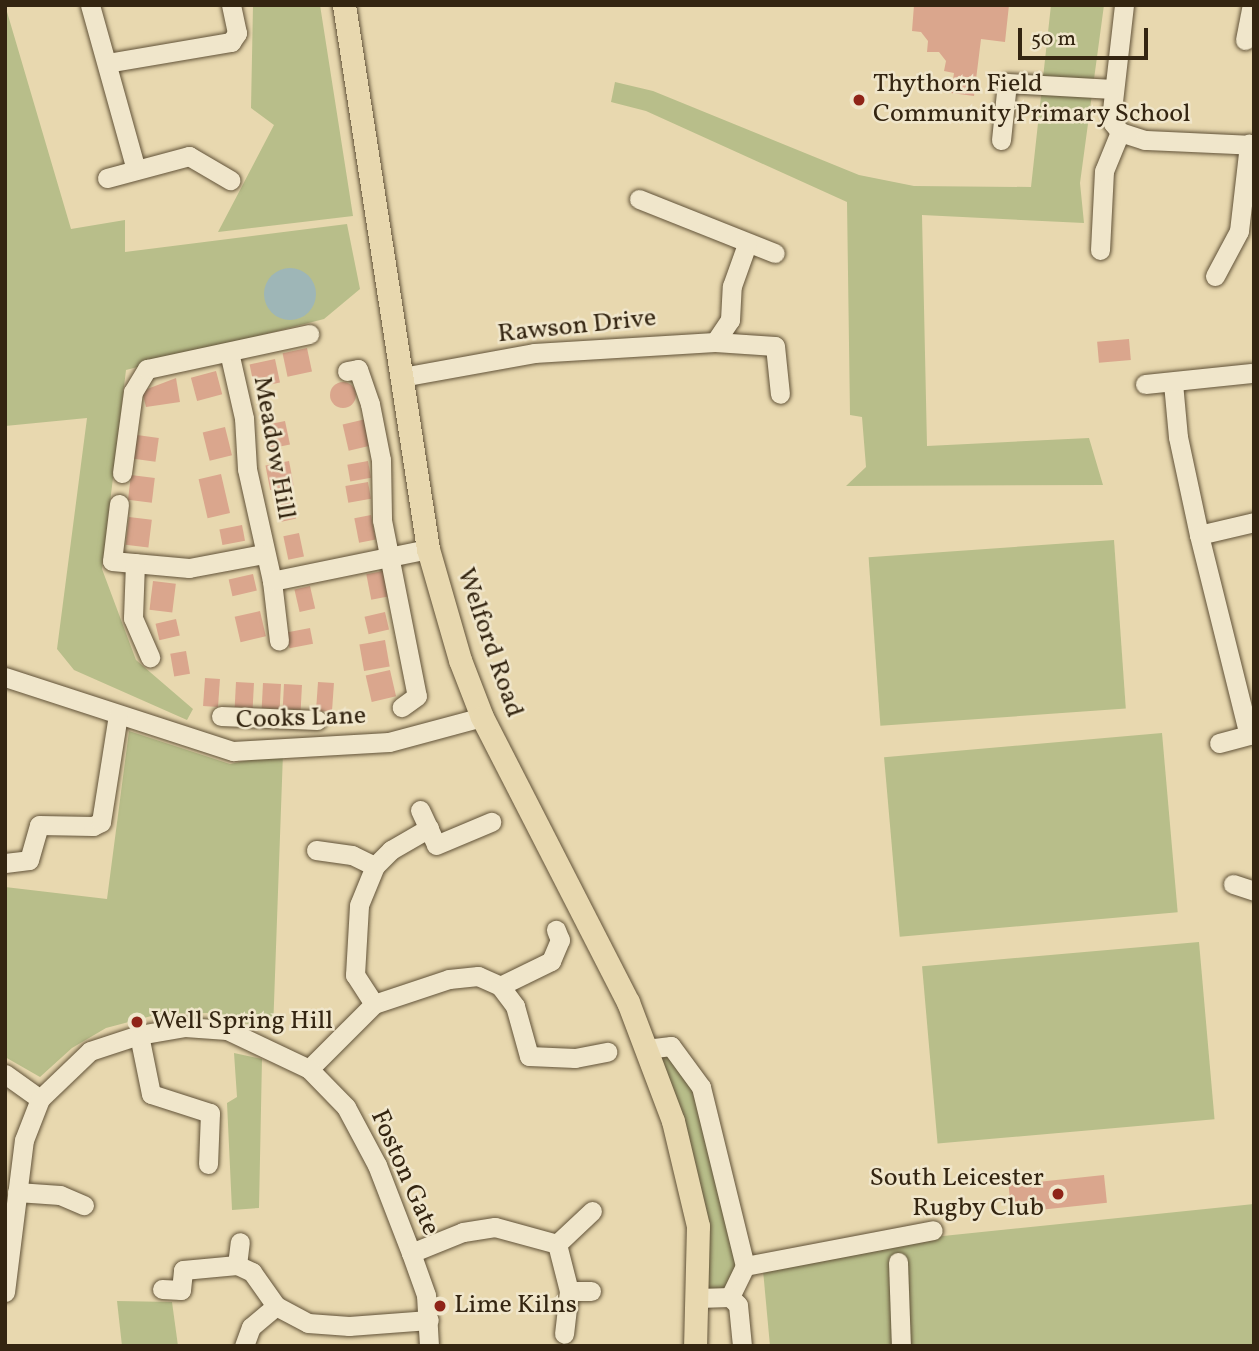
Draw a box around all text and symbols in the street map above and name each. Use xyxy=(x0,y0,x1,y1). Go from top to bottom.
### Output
scale bar xyxy=(1021,14,1150,58)
text: 50 m xyxy=(1031,25,1076,54)
place label: Thythorn Field Community Primary School xyxy=(873,69,1192,130)
marker: Thythorn Field Community Primary School xyxy=(851,92,867,108)
street label: Rawson Drive xyxy=(496,303,658,351)
street label: Meadow Hill xyxy=(245,374,301,522)
street label: Welford Road xyxy=(449,564,529,722)
street label: Cooks Lane xyxy=(235,701,367,737)
place label: Well Spring Hill xyxy=(151,1006,333,1038)
marker: Well Spring Hill xyxy=(129,1014,145,1030)
street label: Foston Gate xyxy=(362,1105,446,1241)
place label: South Leicester Rugby Club xyxy=(869,1163,1044,1224)
marker: South Leicester Rugby Club xyxy=(1050,1186,1066,1202)
place label: Lime Kilns xyxy=(454,1290,577,1322)
marker: Lime Kilns xyxy=(432,1298,448,1314)

